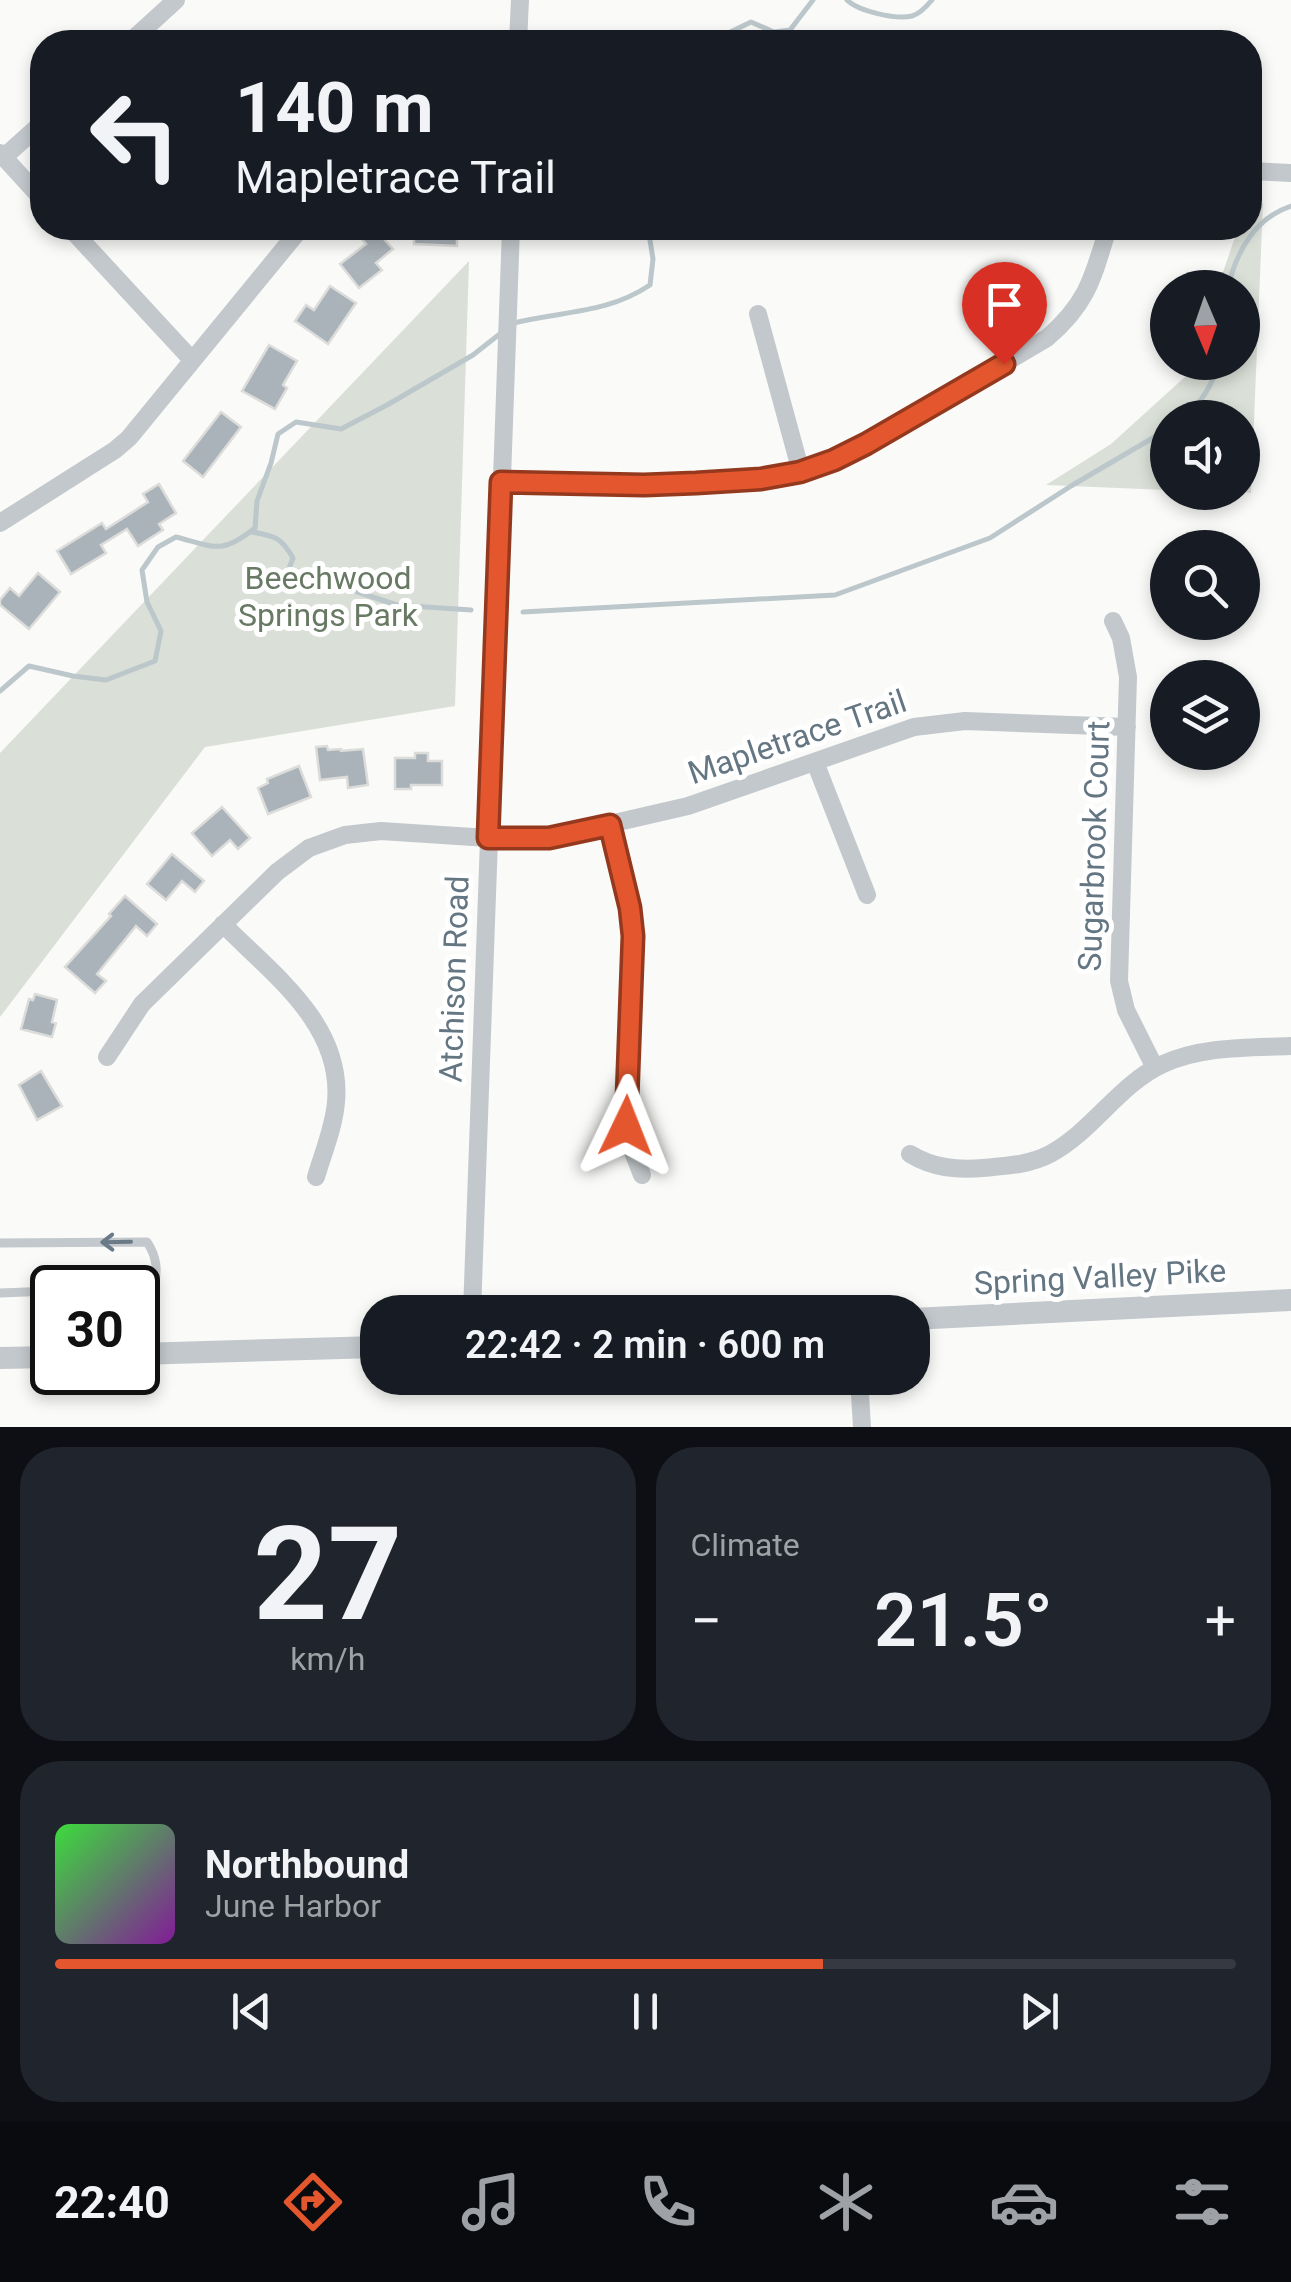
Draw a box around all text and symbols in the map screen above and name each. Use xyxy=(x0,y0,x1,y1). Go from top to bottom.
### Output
text: 140 m xyxy=(235,67,434,149)
icon: left xyxy=(70,70,200,200)
text: Mapletrace Trail xyxy=(235,151,556,204)
pin xyxy=(962,262,1047,365)
north arrow xyxy=(1150,270,1260,380)
map controls xyxy=(1150,270,1260,770)
icon: arrive xyxy=(977,277,1032,332)
button: sound xyxy=(1150,400,1260,510)
button: search xyxy=(1150,530,1260,640)
park label: Beechwood Springs Park xyxy=(238,559,419,634)
button: layers xyxy=(1150,660,1260,770)
street label: Mapletrace Trail xyxy=(683,682,911,792)
street label: Sugarbrook Court xyxy=(1071,720,1117,972)
street label: Atchison Road xyxy=(431,875,477,1083)
position arrow xyxy=(574,1074,678,1178)
one-way arrow xyxy=(100,1233,132,1252)
street label: Spring Valley Pike xyxy=(973,1251,1227,1303)
speed limit sign: 30 xyxy=(30,1265,160,1395)
text: 22:42 · 2 min · 600 m xyxy=(465,1323,825,1367)
text: 27 xyxy=(253,1498,402,1651)
text: Climate xyxy=(691,1526,800,1564)
text: 21.5° xyxy=(874,1576,1053,1664)
text: − xyxy=(691,1589,722,1653)
text: + xyxy=(1205,1589,1236,1653)
text: km/h xyxy=(290,1640,365,1678)
text: Northbound xyxy=(205,1843,409,1887)
text: June Harbor xyxy=(205,1887,381,1925)
icon: previous xyxy=(224,1984,279,2039)
icon: pause xyxy=(618,1984,673,2039)
icon: next xyxy=(1012,1984,1067,2039)
icon: directions xyxy=(278,2167,348,2237)
icon: music xyxy=(456,2167,526,2237)
icon: phone xyxy=(633,2167,703,2237)
icon: climate xyxy=(811,2167,881,2237)
icon: car xyxy=(989,2167,1059,2237)
icon: filters xyxy=(1167,2167,1237,2237)
text: 22:40 xyxy=(54,2176,170,2229)

